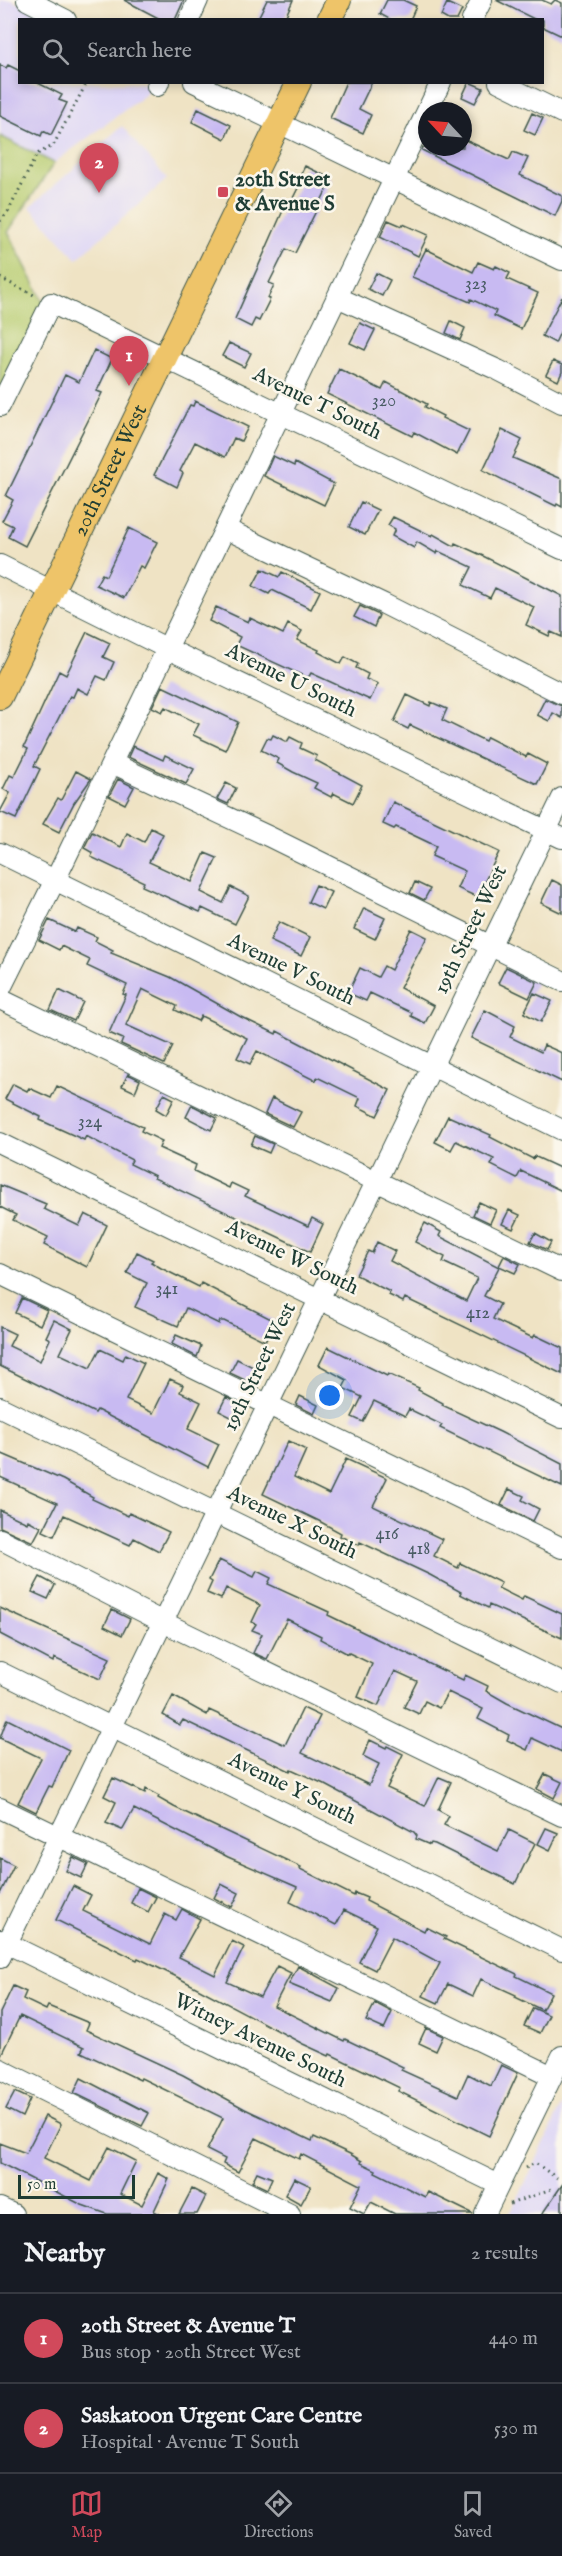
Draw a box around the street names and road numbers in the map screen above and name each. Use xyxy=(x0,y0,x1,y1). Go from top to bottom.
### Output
street label: Avenue T South xyxy=(247,361,386,447)
street label: 20th Street West xyxy=(67,400,154,541)
street label: Avenue U South xyxy=(220,637,361,724)
street label: 19th Street West xyxy=(428,861,514,999)
street label: Avenue V South xyxy=(222,927,359,1012)
street label: Avenue W South xyxy=(220,1214,363,1302)
street label: 19th Street West xyxy=(217,1298,303,1436)
street label: Avenue X South xyxy=(222,1479,362,1566)
street label: Avenue Y South xyxy=(223,1746,360,1832)
street label: Witney Avenue South xyxy=(169,1988,351,2094)

